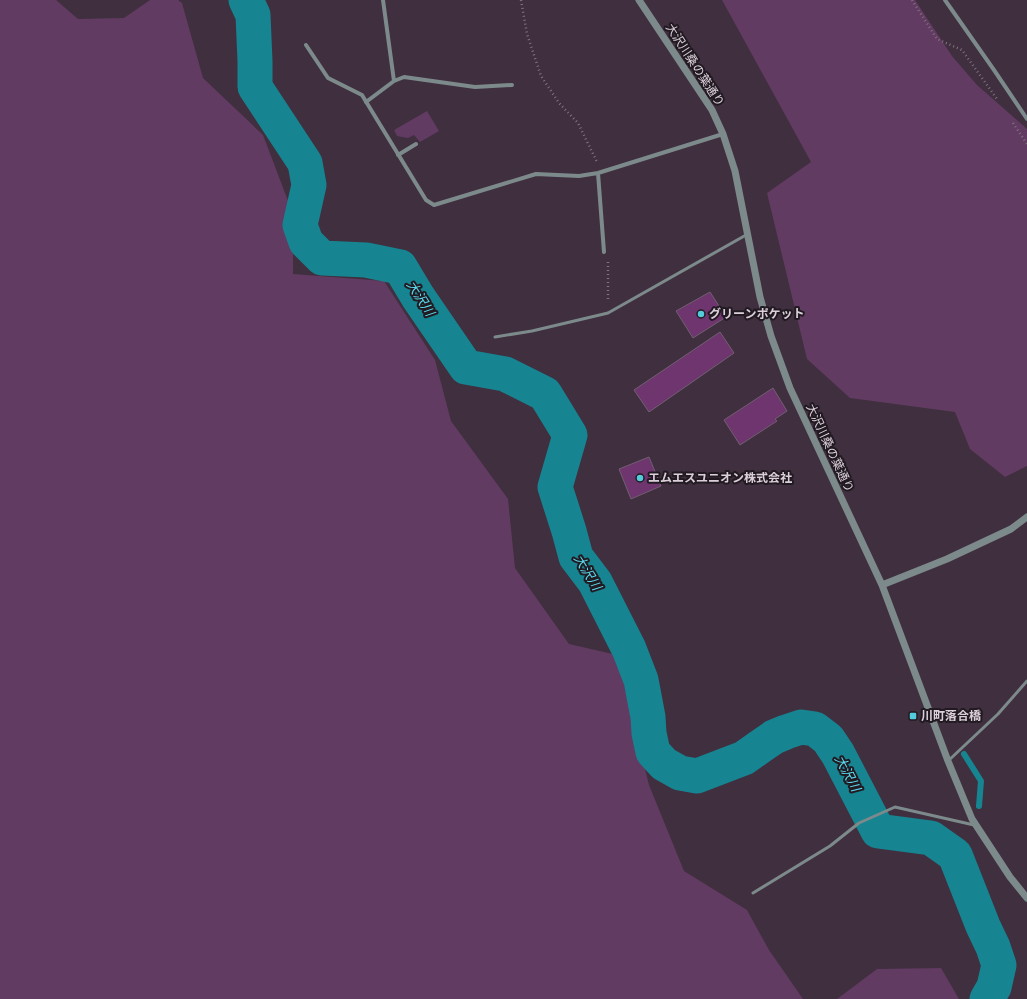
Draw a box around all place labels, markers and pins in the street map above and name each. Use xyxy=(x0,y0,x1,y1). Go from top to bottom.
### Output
place label: グリーンポケット xyxy=(709,307,804,322)
marker: グリーンポケット xyxy=(696,309,706,319)
place label: エムエスユニオン株式会社 xyxy=(648,471,792,486)
marker: エムエスユニオン株式会社 xyxy=(635,473,645,483)
place label: 川町落合橋 xyxy=(921,709,982,724)
marker: 川町落合橋 xyxy=(908,711,918,721)

